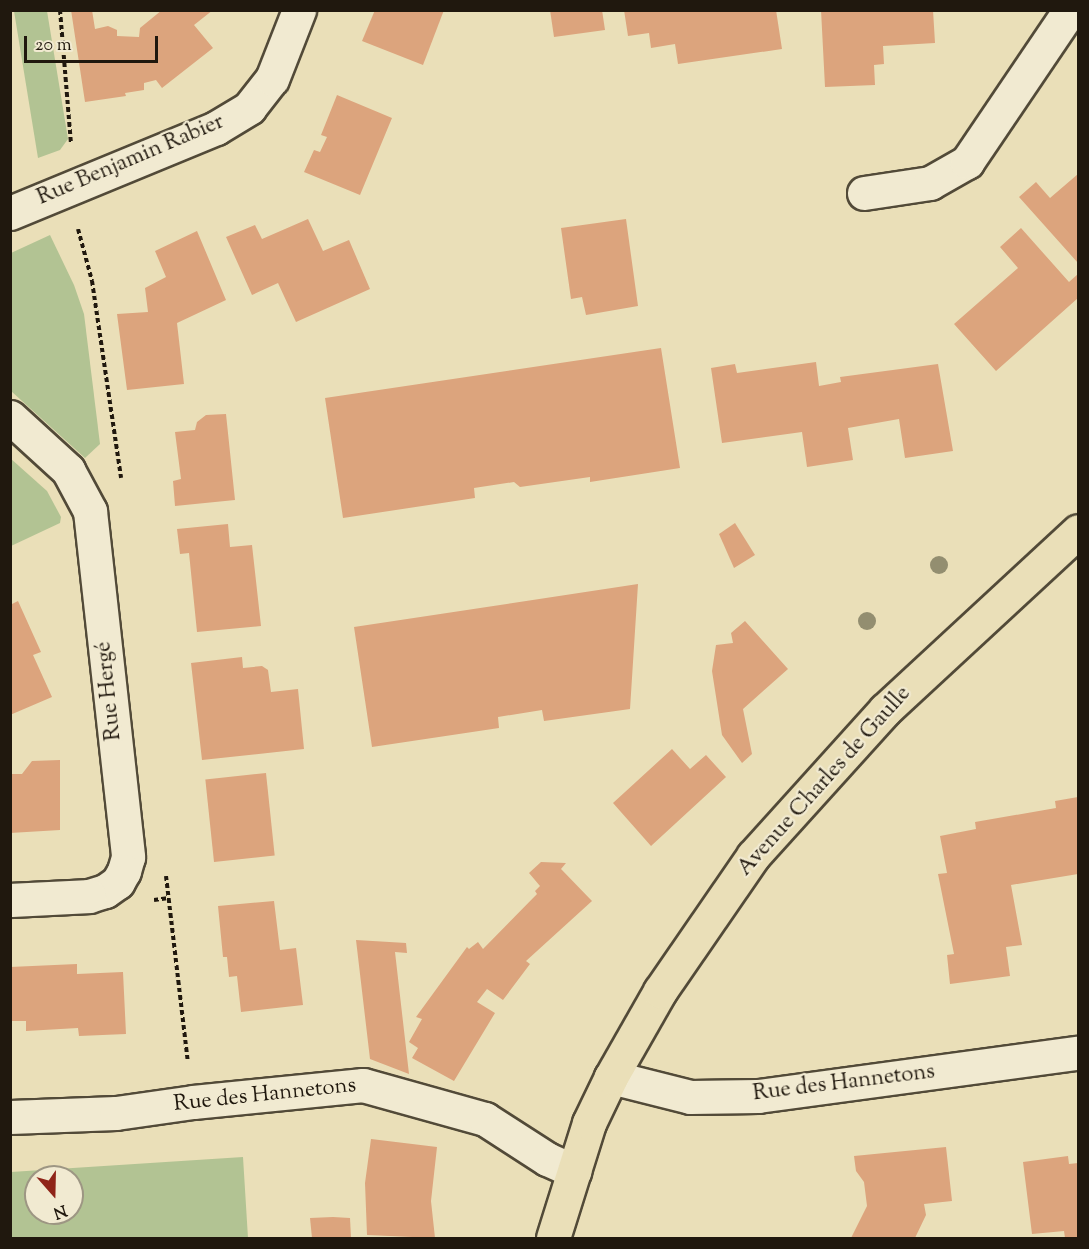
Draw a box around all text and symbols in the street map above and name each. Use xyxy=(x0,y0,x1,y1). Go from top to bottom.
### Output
scale bar xyxy=(27,24,160,62)
text: 20 m xyxy=(35,33,72,59)
street label: Rue Benjamin Rabier xyxy=(34,110,228,212)
street label: Rue Hergé xyxy=(92,640,128,742)
street label: Avenue Charles de Gaulle xyxy=(733,682,917,882)
street label: Rue des Hannetons xyxy=(751,1060,937,1108)
street label: Rue des Hannetons xyxy=(173,1073,357,1119)
north arrow xyxy=(24,1165,84,1225)
text: N xyxy=(50,1198,70,1223)

